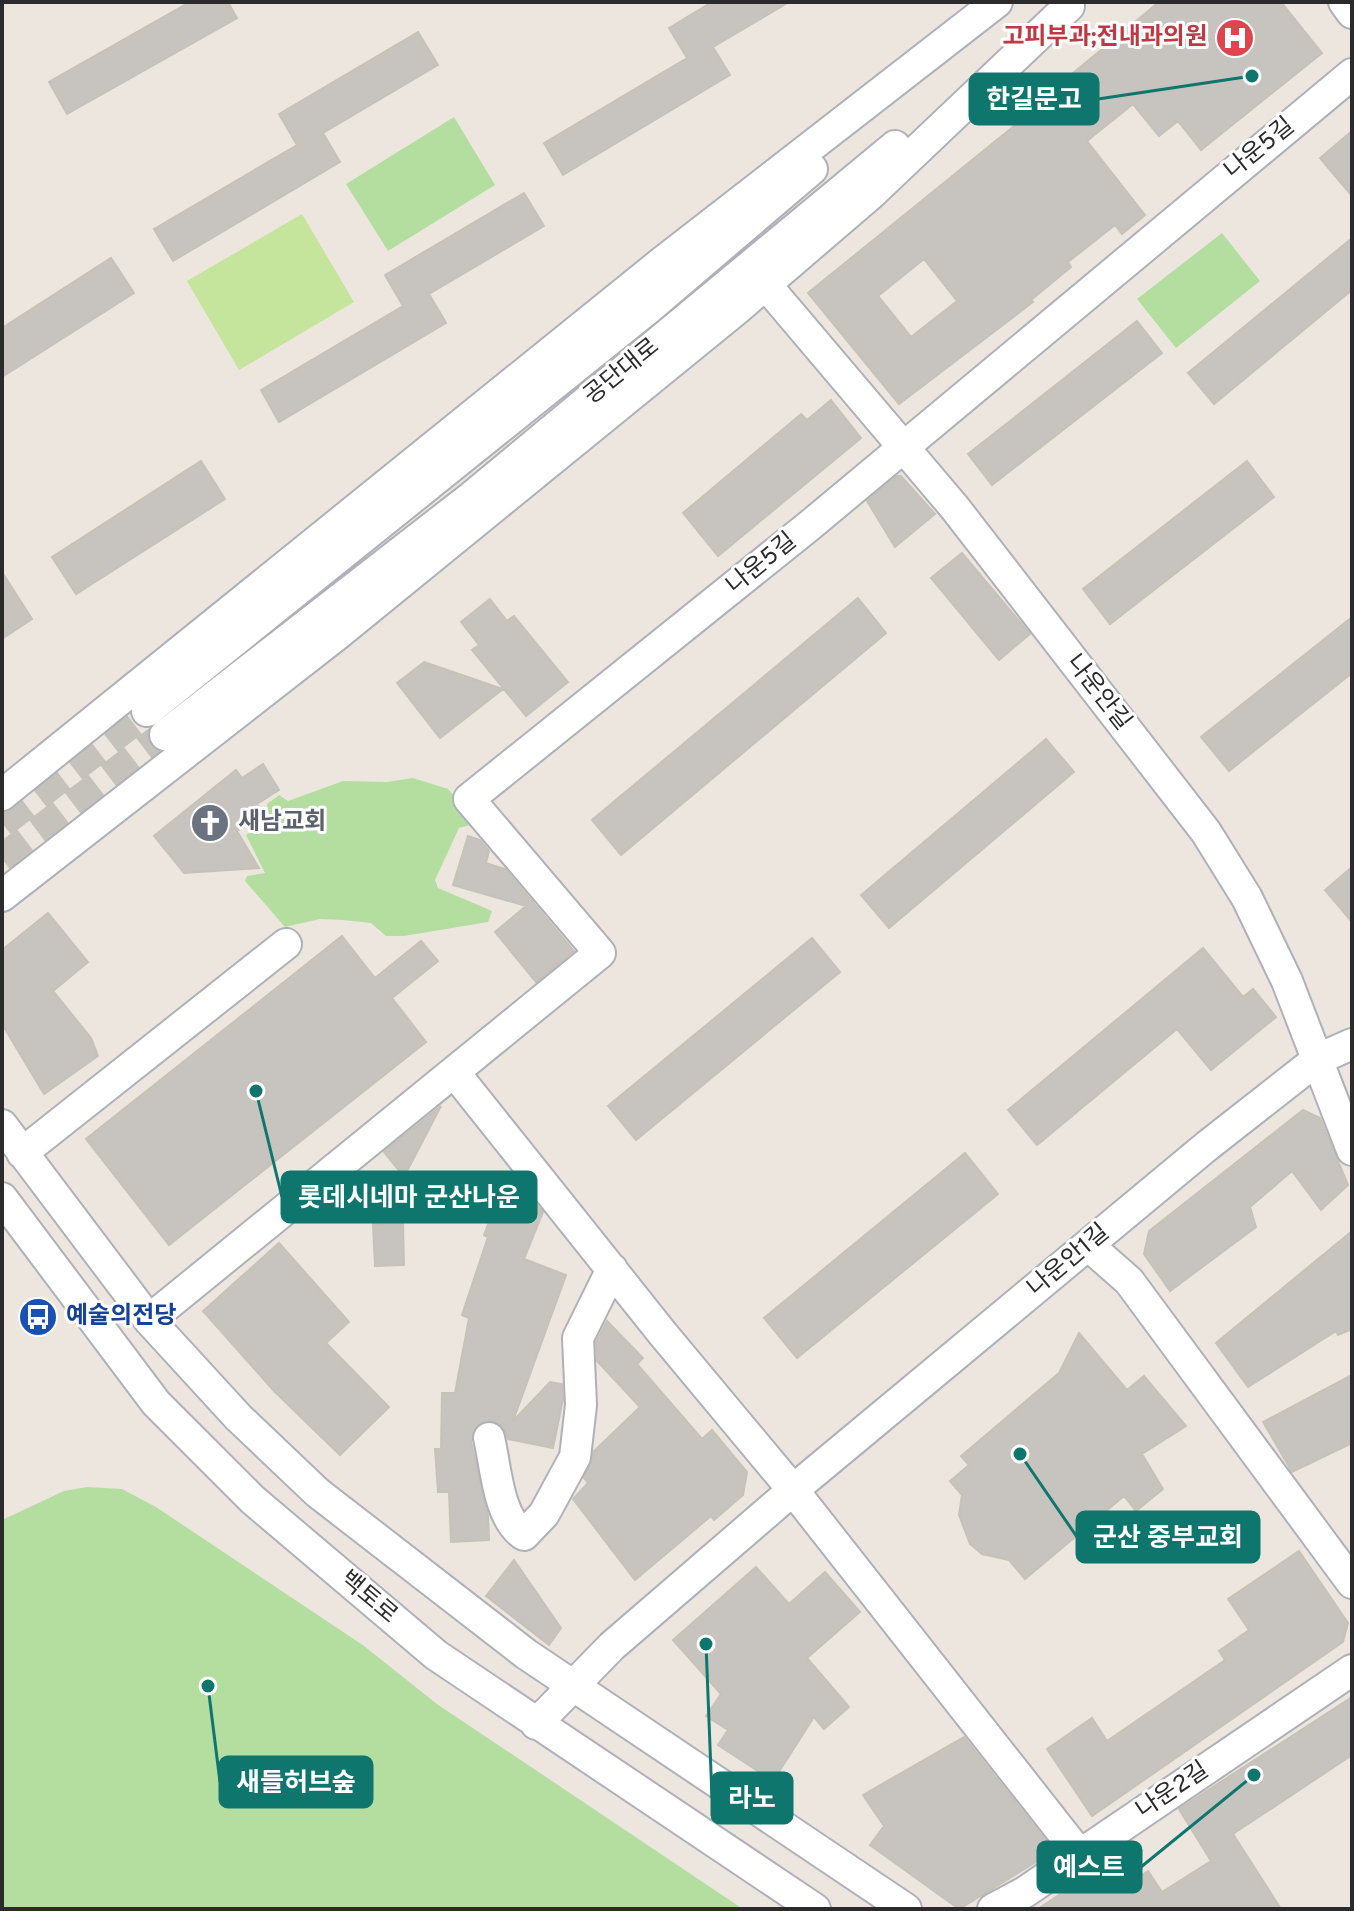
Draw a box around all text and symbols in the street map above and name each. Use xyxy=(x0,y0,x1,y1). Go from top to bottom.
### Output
hospital icon: 고피부과;전내과의원 xyxy=(1214,17,1256,59)
place label: 고피부과;전내과의원 xyxy=(1002,23,1207,53)
callout: 한길문고 xyxy=(970,74,1098,124)
text: 한길문고 xyxy=(986,85,1082,118)
street label: 나운5길 xyxy=(1219,112,1301,186)
street label: 공단대로 xyxy=(578,333,666,411)
street label: 나운5길 xyxy=(721,527,803,601)
street label: 나운안길 xyxy=(1059,649,1137,737)
church icon: 새남교회 xyxy=(189,802,231,844)
place label: 새남교회 xyxy=(238,808,326,838)
callout: 롯데시네마 군산나운 xyxy=(282,1172,536,1222)
text: 롯데시네마 군산나운 xyxy=(298,1183,520,1216)
street label: 나운안1길 xyxy=(1022,1218,1116,1304)
bus stop icon: 예술의전당 xyxy=(17,1296,59,1338)
place label: 예술의전당 xyxy=(66,1302,176,1332)
callout: 군산 중부교회 xyxy=(1077,1512,1259,1562)
text: 군산 중부교회 xyxy=(1093,1523,1243,1556)
street label: 백토로 xyxy=(333,1565,403,1631)
street label: 나운2길 xyxy=(1131,1756,1215,1826)
callout: 새들허브숲 xyxy=(220,1757,372,1807)
text: 새들허브숲 xyxy=(236,1768,356,1801)
callout: 라노 xyxy=(712,1773,792,1823)
text: 라노 xyxy=(728,1784,776,1817)
callout: 예스트 xyxy=(1038,1842,1141,1892)
text: 예스트 xyxy=(1053,1853,1125,1886)

